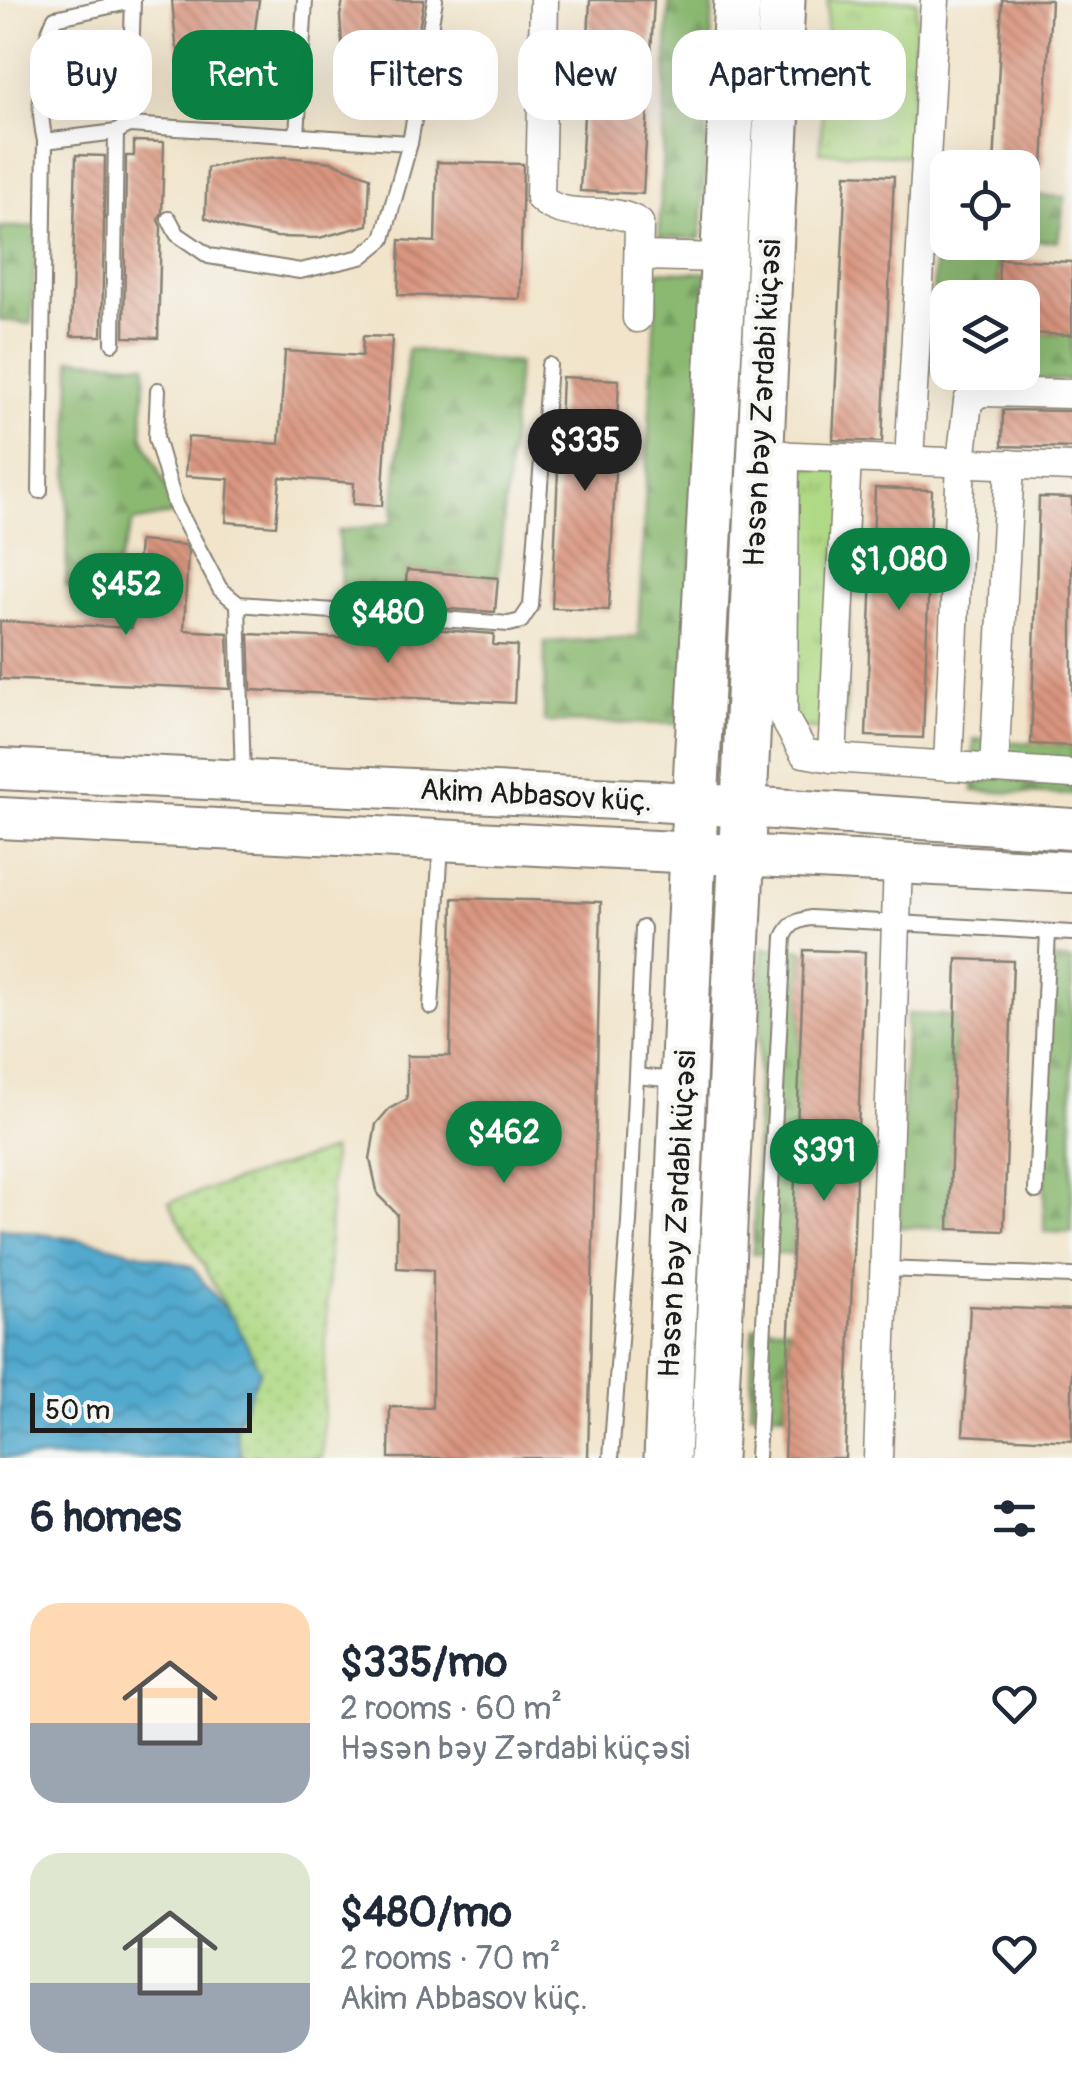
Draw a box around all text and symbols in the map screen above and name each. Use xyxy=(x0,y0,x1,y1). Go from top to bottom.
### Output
chip: Buy xyxy=(30,30,152,120)
chip: Rent xyxy=(172,30,313,120)
chip: Filters xyxy=(333,30,498,120)
chip: New xyxy=(518,30,652,120)
chip: Apartment xyxy=(672,30,906,120)
map controls xyxy=(930,150,1040,390)
button: locate xyxy=(930,150,1040,260)
street label: Həsən bəy Zərdabi küçəsi xyxy=(735,238,790,568)
button: layers xyxy=(930,280,1040,390)
pin: $335 xyxy=(526,409,644,494)
text: $335 xyxy=(550,421,620,461)
pin: $1,080 xyxy=(818,528,980,613)
text: $1,080 xyxy=(850,540,948,580)
pin: $452 xyxy=(67,553,185,638)
text: $452 xyxy=(90,565,162,605)
pin: $480 xyxy=(329,581,447,666)
text: $480 xyxy=(351,593,425,633)
street label: Akim Abbasov küç. xyxy=(419,771,653,820)
street label: Həsən bəy Zərdabi küçəsi xyxy=(650,1049,705,1379)
pin: $462 xyxy=(445,1101,563,1186)
text: $462 xyxy=(468,1113,540,1153)
pin: $391 xyxy=(765,1119,883,1204)
text: $391 xyxy=(792,1131,856,1171)
scale bar xyxy=(30,1388,252,1432)
text: 50 m xyxy=(45,1393,110,1428)
icon: filters xyxy=(987,1491,1042,1546)
text: 6 homes xyxy=(30,1492,181,1544)
text: $335/mo xyxy=(340,1637,507,1689)
icon: home xyxy=(110,1643,230,1763)
icon: heart xyxy=(987,1676,1042,1731)
text: 2 rooms · 60 m² xyxy=(340,1689,562,1729)
text: Həsən bəy Zərdabi küçəsi xyxy=(340,1729,690,1769)
text: $480/mo xyxy=(340,1887,512,1939)
icon: home xyxy=(110,1893,230,2013)
icon: heart xyxy=(987,1926,1042,1981)
text: 2 rooms · 70 m² xyxy=(340,1939,561,1979)
text: Akim Abbasov küç. xyxy=(340,1979,588,2019)

